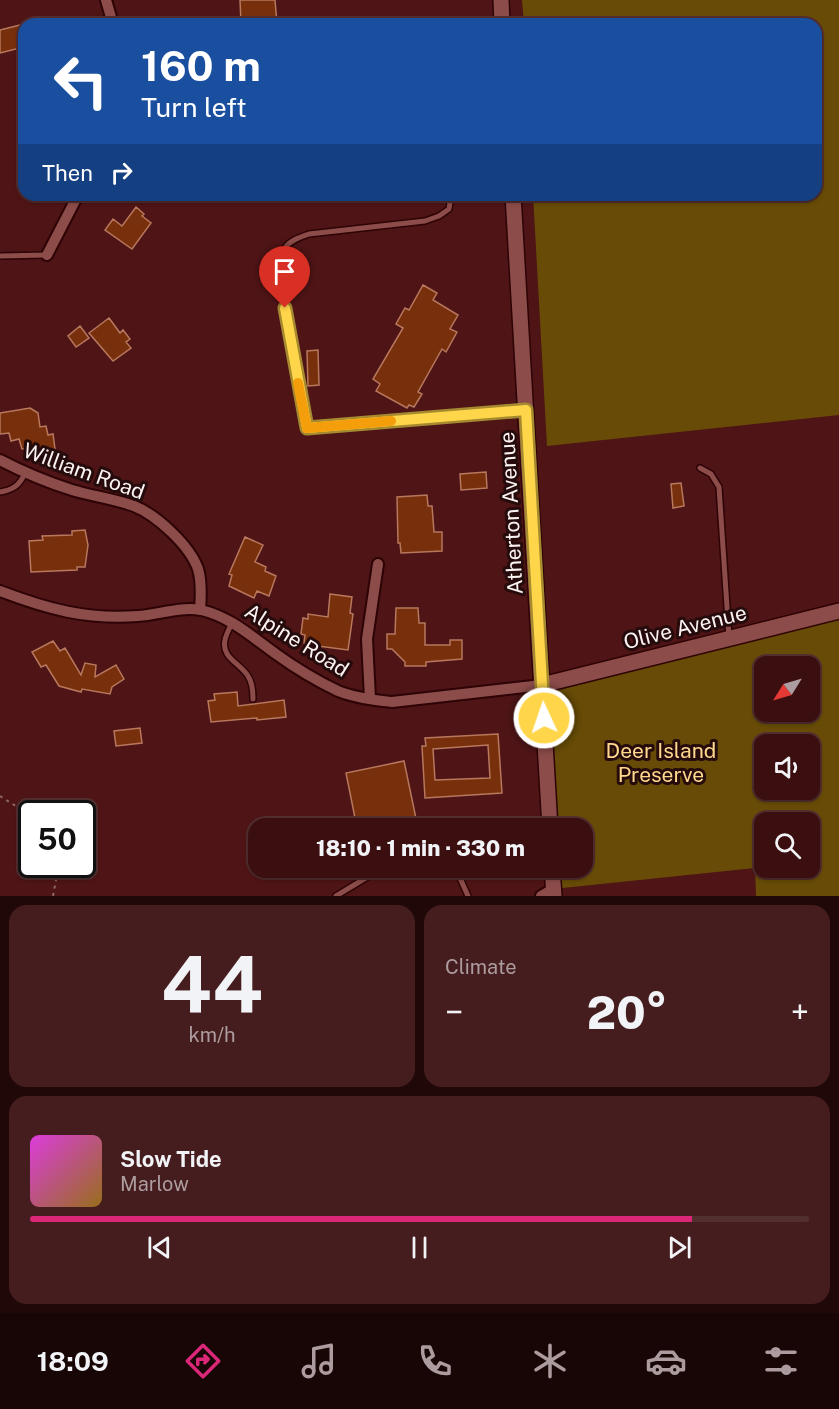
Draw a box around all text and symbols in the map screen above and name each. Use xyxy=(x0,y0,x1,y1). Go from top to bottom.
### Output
text: 160 m xyxy=(141,41,261,90)
icon: left xyxy=(42,42,120,120)
text: Turn left xyxy=(141,91,247,123)
icon: right xyxy=(105,156,138,189)
text: Then xyxy=(42,160,93,186)
pin xyxy=(259,246,310,308)
icon: arrive xyxy=(268,255,301,288)
street label: Atherton Avenue xyxy=(494,431,528,595)
street label: William Road xyxy=(20,437,148,505)
street label: Alpine Road xyxy=(240,598,354,682)
street label: Olive Avenue xyxy=(621,600,749,654)
north arrow xyxy=(754,656,820,722)
map controls xyxy=(754,656,820,878)
position arrow xyxy=(512,686,576,750)
button: sound xyxy=(754,734,820,800)
park label: Deer Island Preserve xyxy=(606,738,716,787)
speed limit sign: 50 xyxy=(18,800,96,878)
button: search xyxy=(754,812,820,878)
text: 18:10 · 1 min · 330 m xyxy=(316,835,525,861)
text: 44 xyxy=(161,938,263,1030)
text: Climate xyxy=(445,955,517,979)
text: 20° xyxy=(587,986,667,1039)
text: − xyxy=(445,993,463,1031)
text: + xyxy=(791,993,809,1031)
text: km/h xyxy=(188,1023,236,1047)
text: Slow Tide xyxy=(120,1146,222,1172)
text: Marlow xyxy=(120,1172,189,1196)
icon: previous xyxy=(143,1231,176,1264)
icon: pause xyxy=(403,1231,436,1264)
icon: next xyxy=(663,1231,696,1264)
icon: directions xyxy=(182,1340,224,1382)
icon: music xyxy=(298,1340,340,1382)
icon: phone xyxy=(414,1340,456,1382)
icon: climate xyxy=(529,1340,571,1382)
icon: car xyxy=(645,1340,687,1382)
icon: filters xyxy=(760,1340,802,1382)
text: 18:09 xyxy=(37,1345,109,1377)

